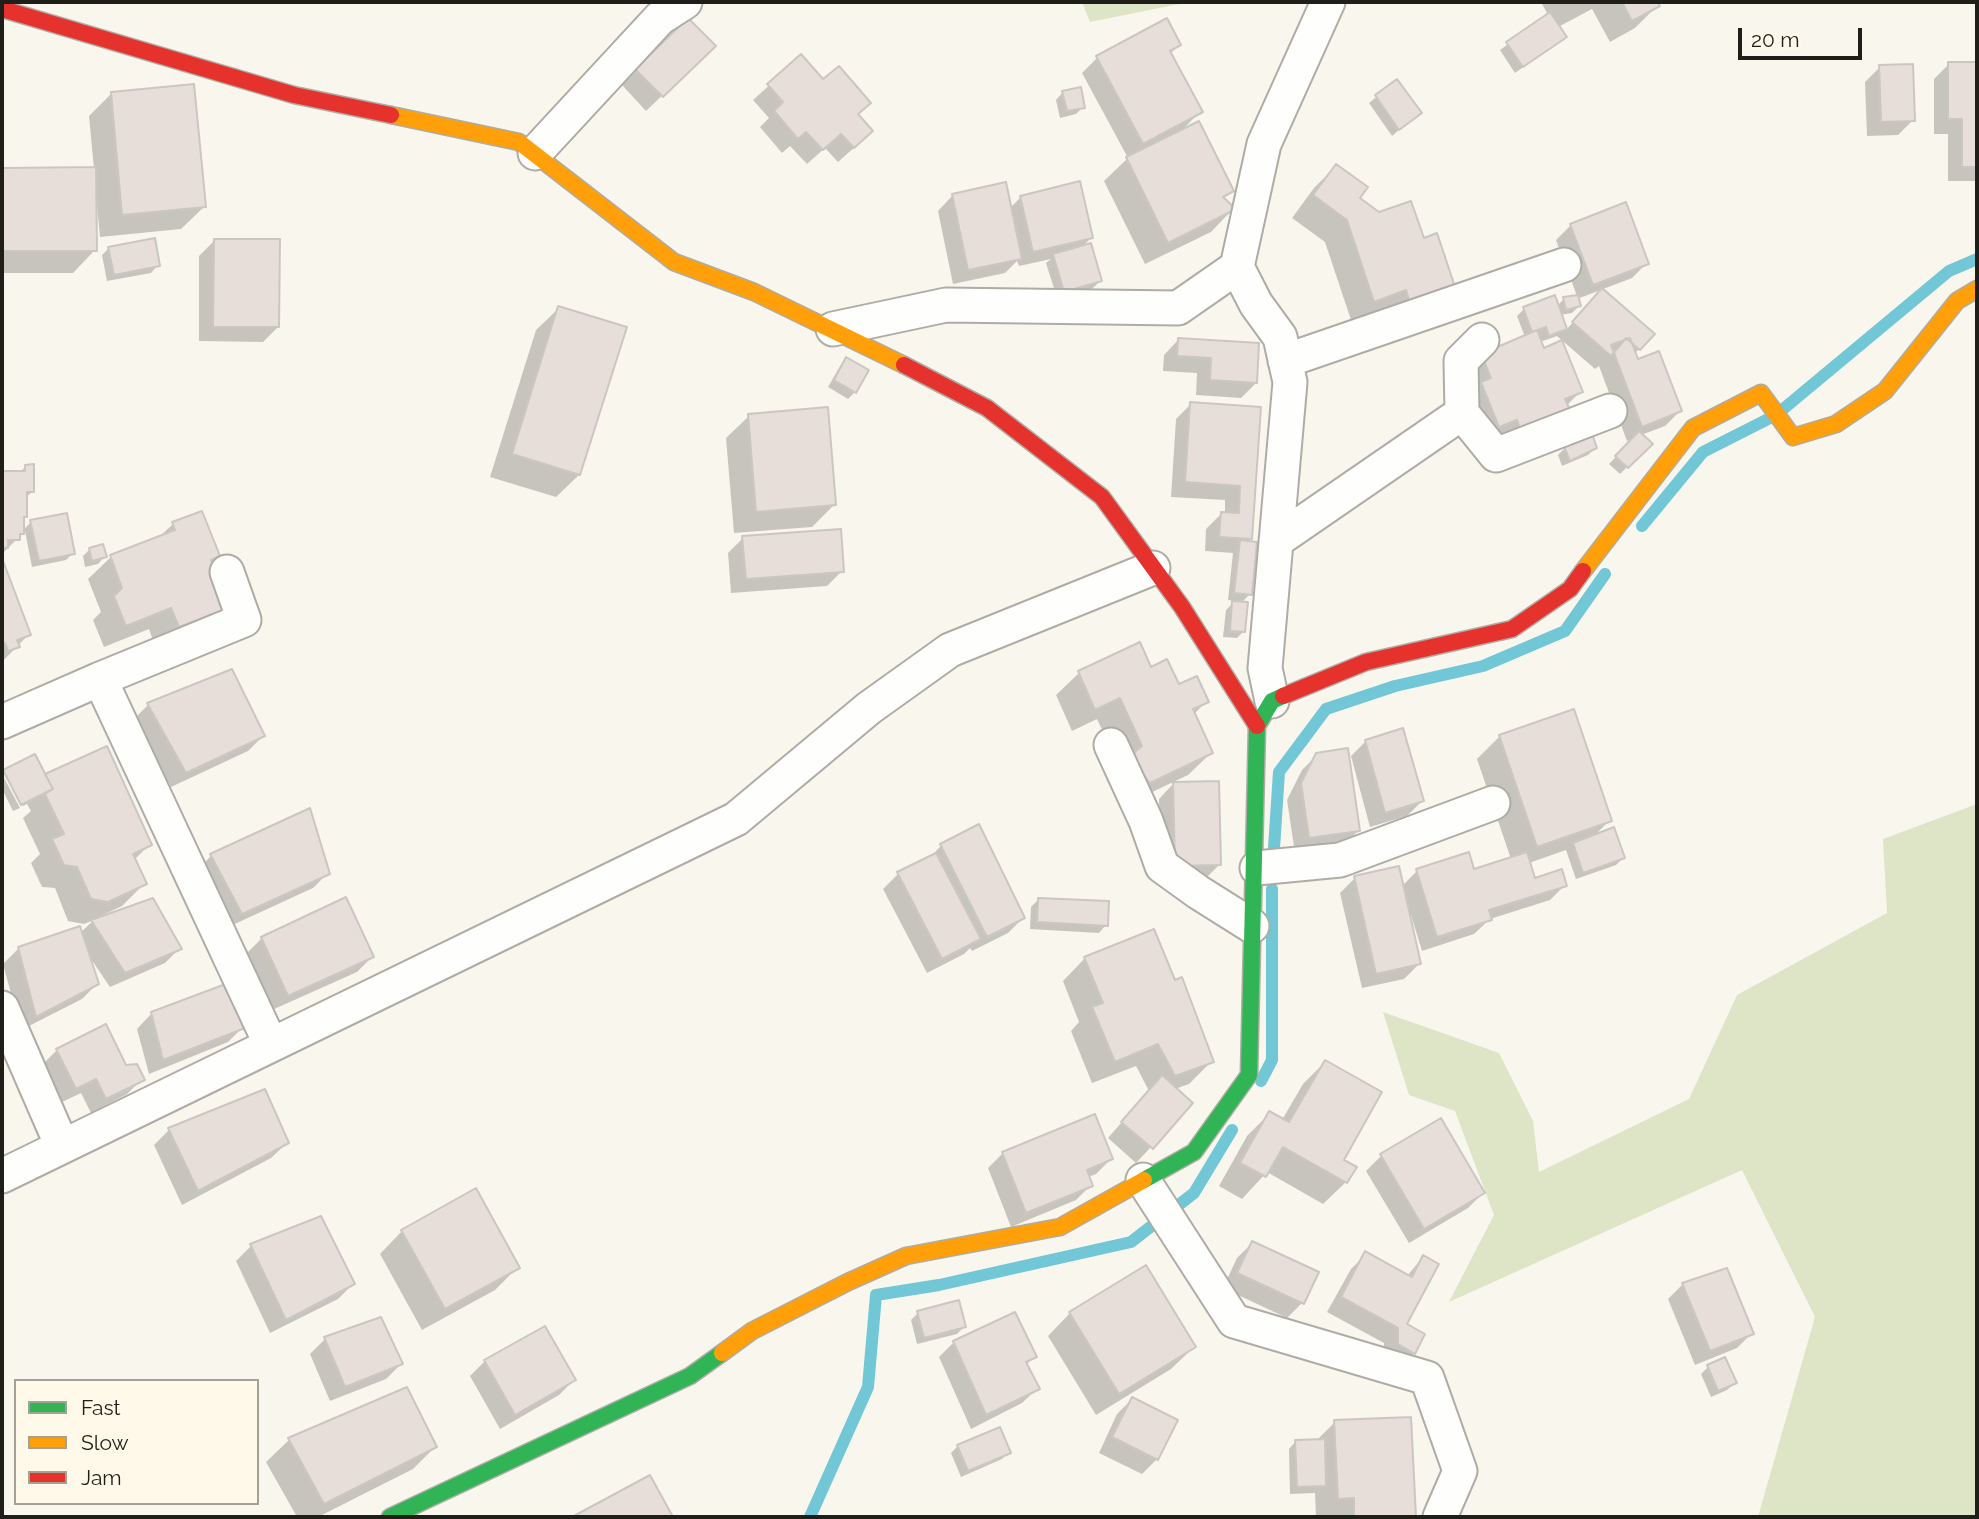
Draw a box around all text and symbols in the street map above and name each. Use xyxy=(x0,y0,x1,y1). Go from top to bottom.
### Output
scale bar xyxy=(1741,14,1865,58)
text: 20 m xyxy=(1751,27,1799,52)
legend xyxy=(14,1379,259,1505)
text: Fast xyxy=(81,1395,121,1420)
text: Slow xyxy=(81,1430,129,1455)
text: Jam xyxy=(81,1465,122,1490)

